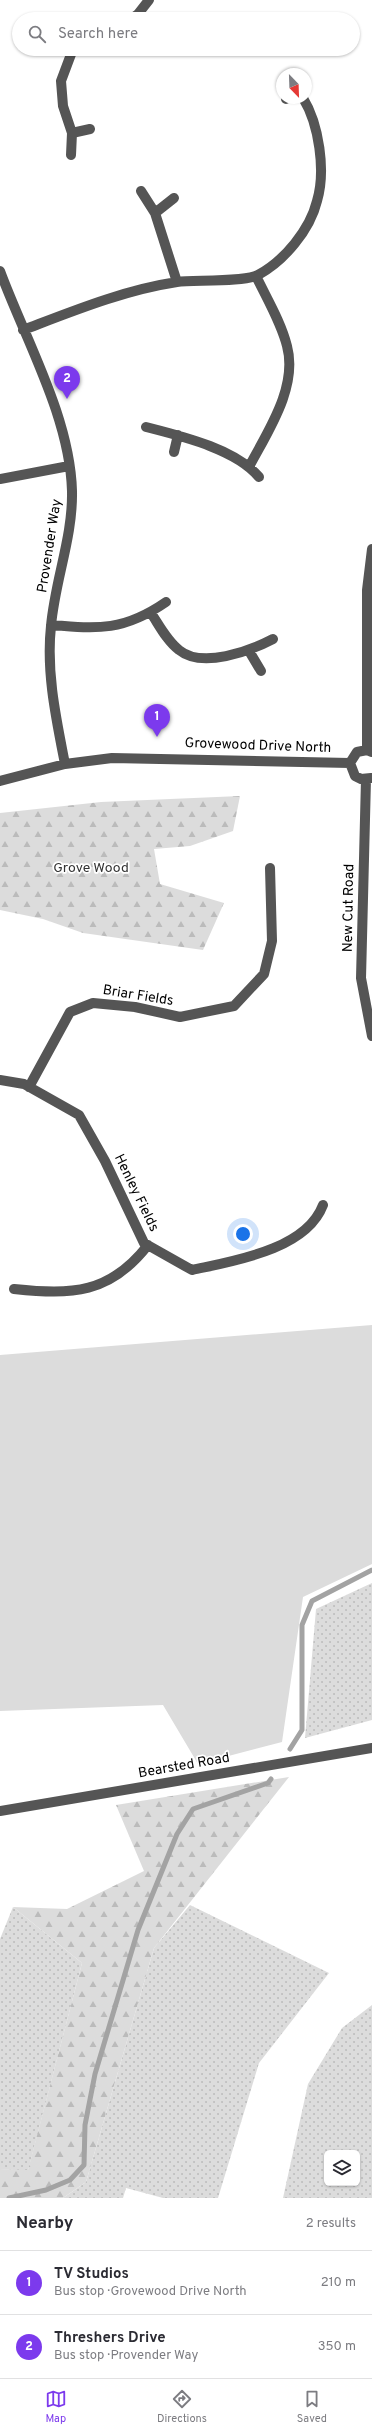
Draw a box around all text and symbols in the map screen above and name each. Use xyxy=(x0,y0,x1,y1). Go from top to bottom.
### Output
search box xyxy=(12,12,360,56)
icon: search xyxy=(26,23,48,45)
text: Search here xyxy=(58,25,138,44)
north arrow xyxy=(276,68,312,104)
pin: 2 xyxy=(54,366,80,399)
street label: Provender Way xyxy=(34,498,66,594)
pin: 1 xyxy=(144,704,170,737)
street label: Grovewood Drive North xyxy=(184,735,332,757)
park label: Grove Wood xyxy=(53,860,129,877)
street label: New Cut Road xyxy=(340,864,358,952)
street label: Briar Fields xyxy=(101,982,175,1010)
street label: Henley Fields xyxy=(110,1151,162,1235)
your location xyxy=(233,1224,253,1244)
street label: Bearsted Road xyxy=(137,1750,231,1782)
map controls xyxy=(324,2150,360,2186)
button: layers xyxy=(324,2150,360,2186)
text: Nearby xyxy=(16,2213,73,2235)
text: 2 results xyxy=(306,2216,356,2232)
text: TV Studios xyxy=(54,2265,129,2284)
text: 1 xyxy=(26,2275,32,2291)
text: 210 m xyxy=(321,2275,356,2291)
text: Bus stop · Grovewood Drive North xyxy=(54,2284,247,2300)
text: Threshers Drive xyxy=(54,2329,166,2348)
text: 2 xyxy=(25,2339,33,2355)
text: 350 m xyxy=(318,2339,356,2355)
text: Bus stop · Provender Way xyxy=(54,2348,198,2364)
tab: Map xyxy=(45,2388,67,2426)
tab: Directions xyxy=(157,2388,207,2426)
tab: Saved xyxy=(297,2388,327,2426)

